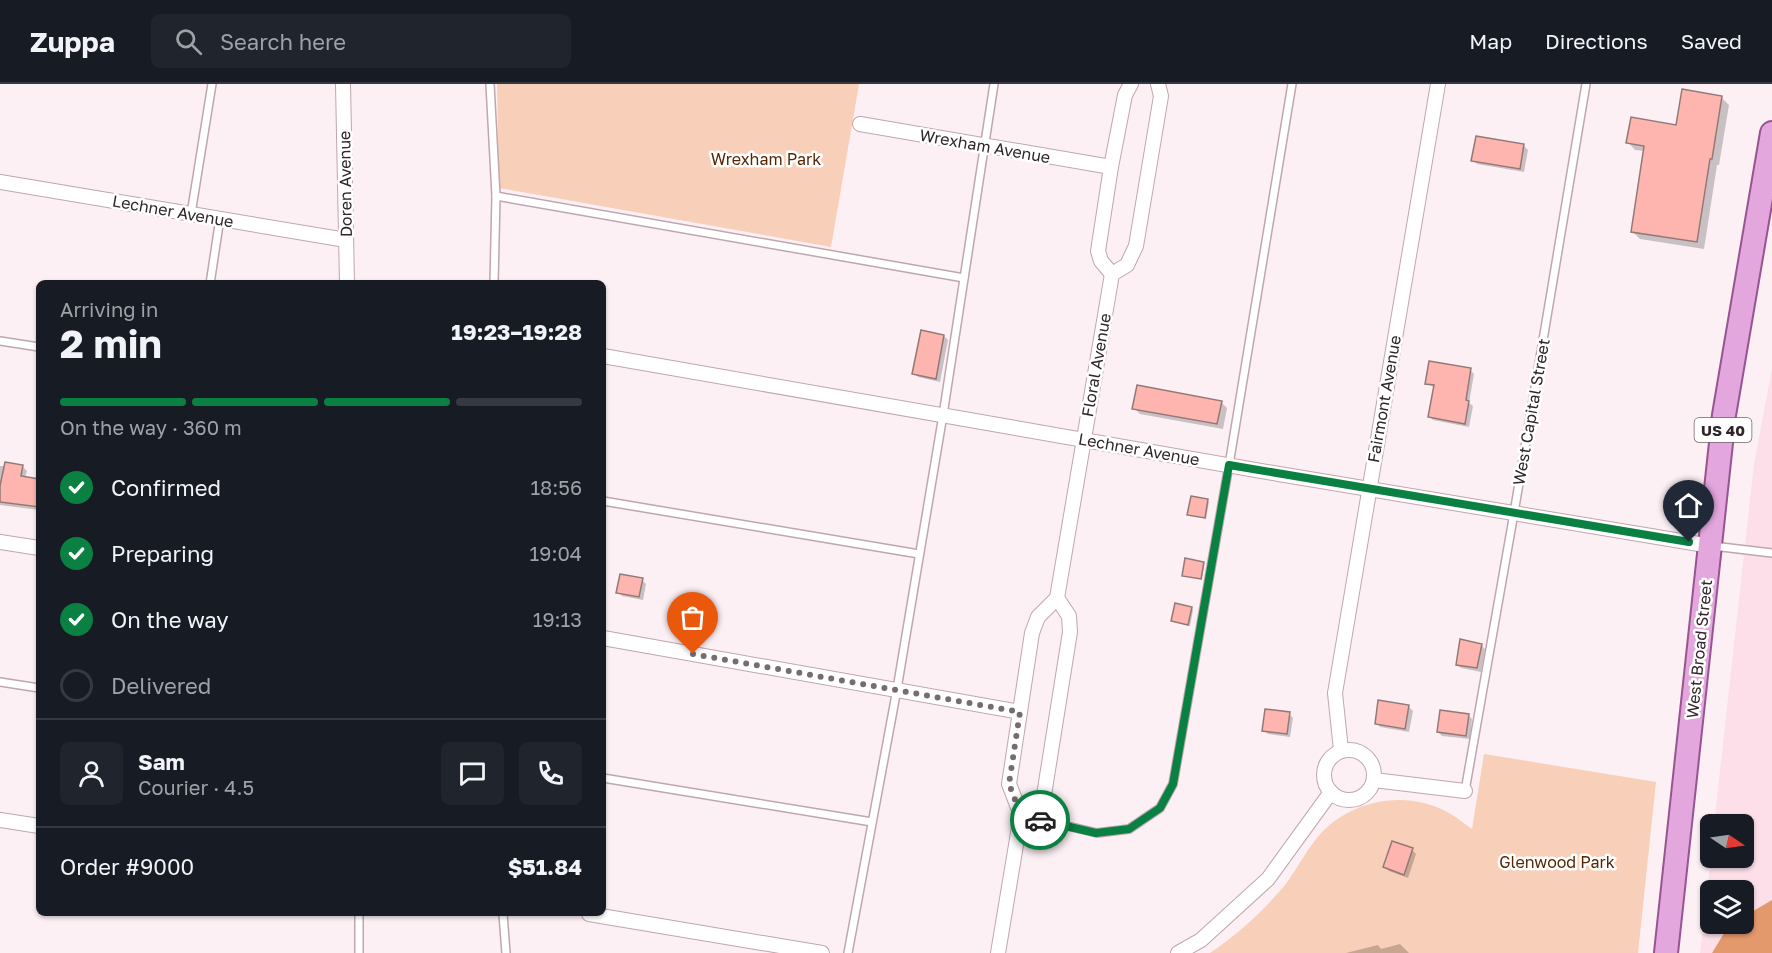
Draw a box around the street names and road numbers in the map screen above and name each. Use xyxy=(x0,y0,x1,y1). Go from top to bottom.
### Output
street label: Wrexham Avenue xyxy=(918,125,1052,167)
street label: Doren Avenue xyxy=(334,131,356,237)
street label: Lechner Avenue xyxy=(111,191,235,231)
street label: Floral Avenue xyxy=(1077,312,1115,418)
street label: Fairmont Avenue xyxy=(1363,334,1405,464)
street label: West Capital Street xyxy=(1508,337,1554,487)
road number: US 40 xyxy=(1694,418,1752,442)
street label: Lechner Avenue xyxy=(1077,429,1201,469)
street label: West Broad Street xyxy=(1682,579,1716,719)

